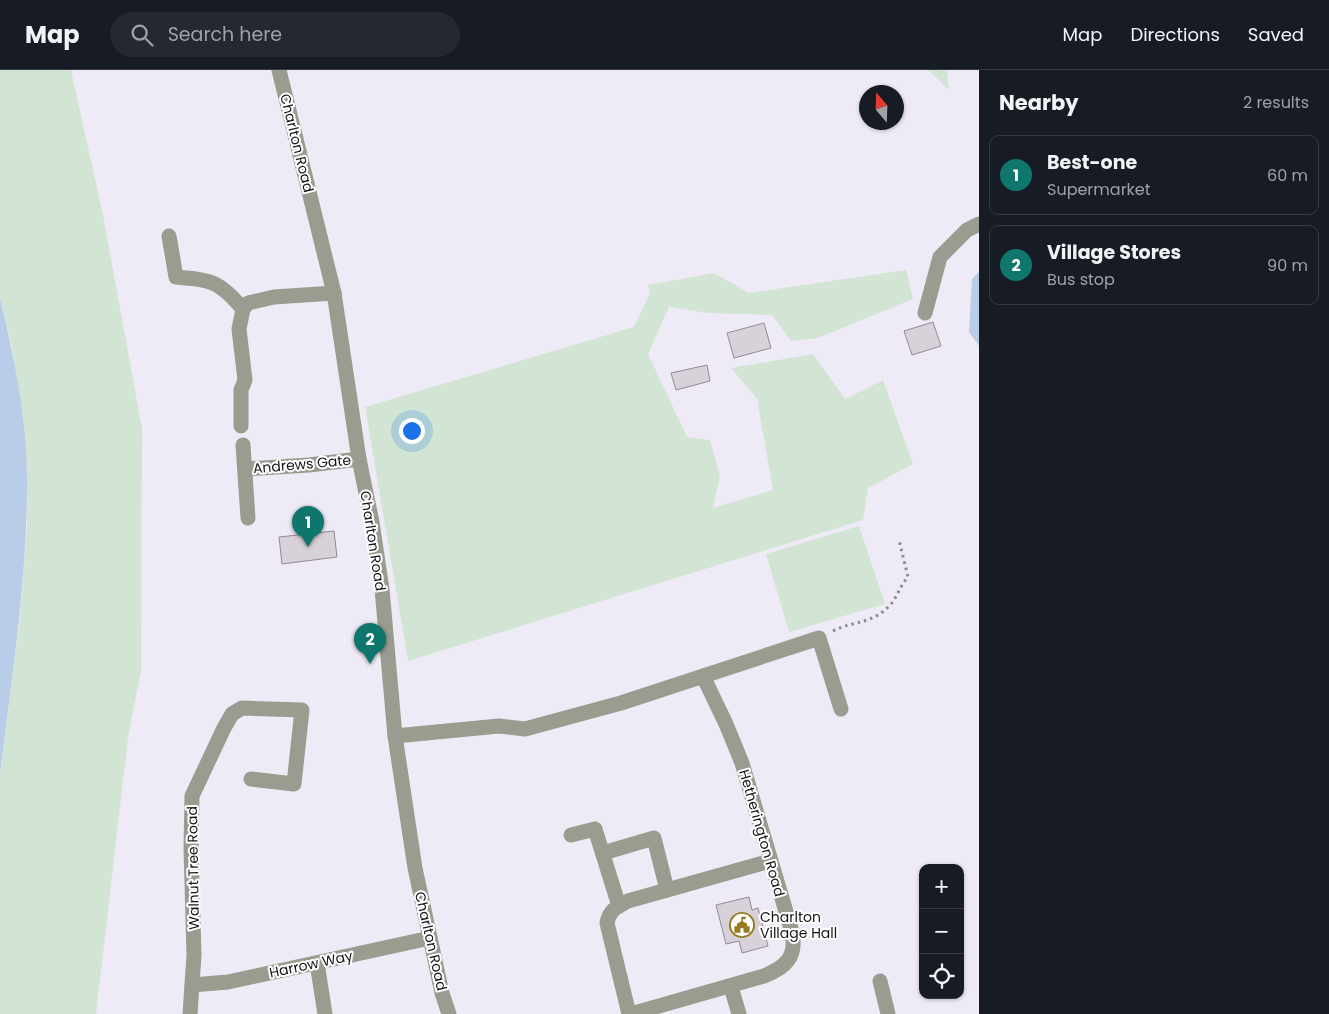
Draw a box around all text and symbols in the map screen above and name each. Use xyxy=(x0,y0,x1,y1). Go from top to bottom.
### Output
search box xyxy=(110,12,460,57)
text: Map xyxy=(25,18,80,51)
icon: search xyxy=(128,21,156,49)
text: Search here xyxy=(168,21,282,48)
text: Map xyxy=(1063,22,1102,47)
text: Directions xyxy=(1130,22,1220,47)
text: Saved xyxy=(1248,22,1304,47)
north arrow xyxy=(859,85,904,130)
text: Nearby xyxy=(999,88,1079,117)
text: 2 results xyxy=(1243,91,1309,114)
street label: Charlton Road xyxy=(275,92,319,194)
text: Best-one xyxy=(1047,149,1137,176)
text: 1 xyxy=(1013,164,1019,187)
text: 60 m xyxy=(1267,164,1308,187)
text: Supermarket xyxy=(1047,178,1151,201)
text: Village Stores xyxy=(1047,239,1181,266)
text: 2 xyxy=(1011,254,1021,277)
text: 90 m xyxy=(1267,254,1308,277)
text: Bus stop xyxy=(1047,268,1115,291)
your location xyxy=(399,418,425,444)
street label: Andrews Gate xyxy=(252,450,352,478)
street label: Charlton Road xyxy=(355,490,391,592)
pin: 1 xyxy=(292,506,324,547)
pin: 2 xyxy=(354,623,386,664)
street label: Hetherington Road xyxy=(734,767,790,899)
street label: Walnut Tree Road xyxy=(182,806,204,930)
map controls xyxy=(919,864,964,999)
button: + xyxy=(919,864,964,909)
street label: Charlton Road xyxy=(410,890,452,992)
place label: Charlton Village Hall xyxy=(760,907,837,943)
button: − xyxy=(919,909,964,954)
public building icon: Charlton Village Hall xyxy=(729,912,755,938)
street label: Harrow Way xyxy=(267,945,355,983)
button: locate xyxy=(919,954,964,999)

